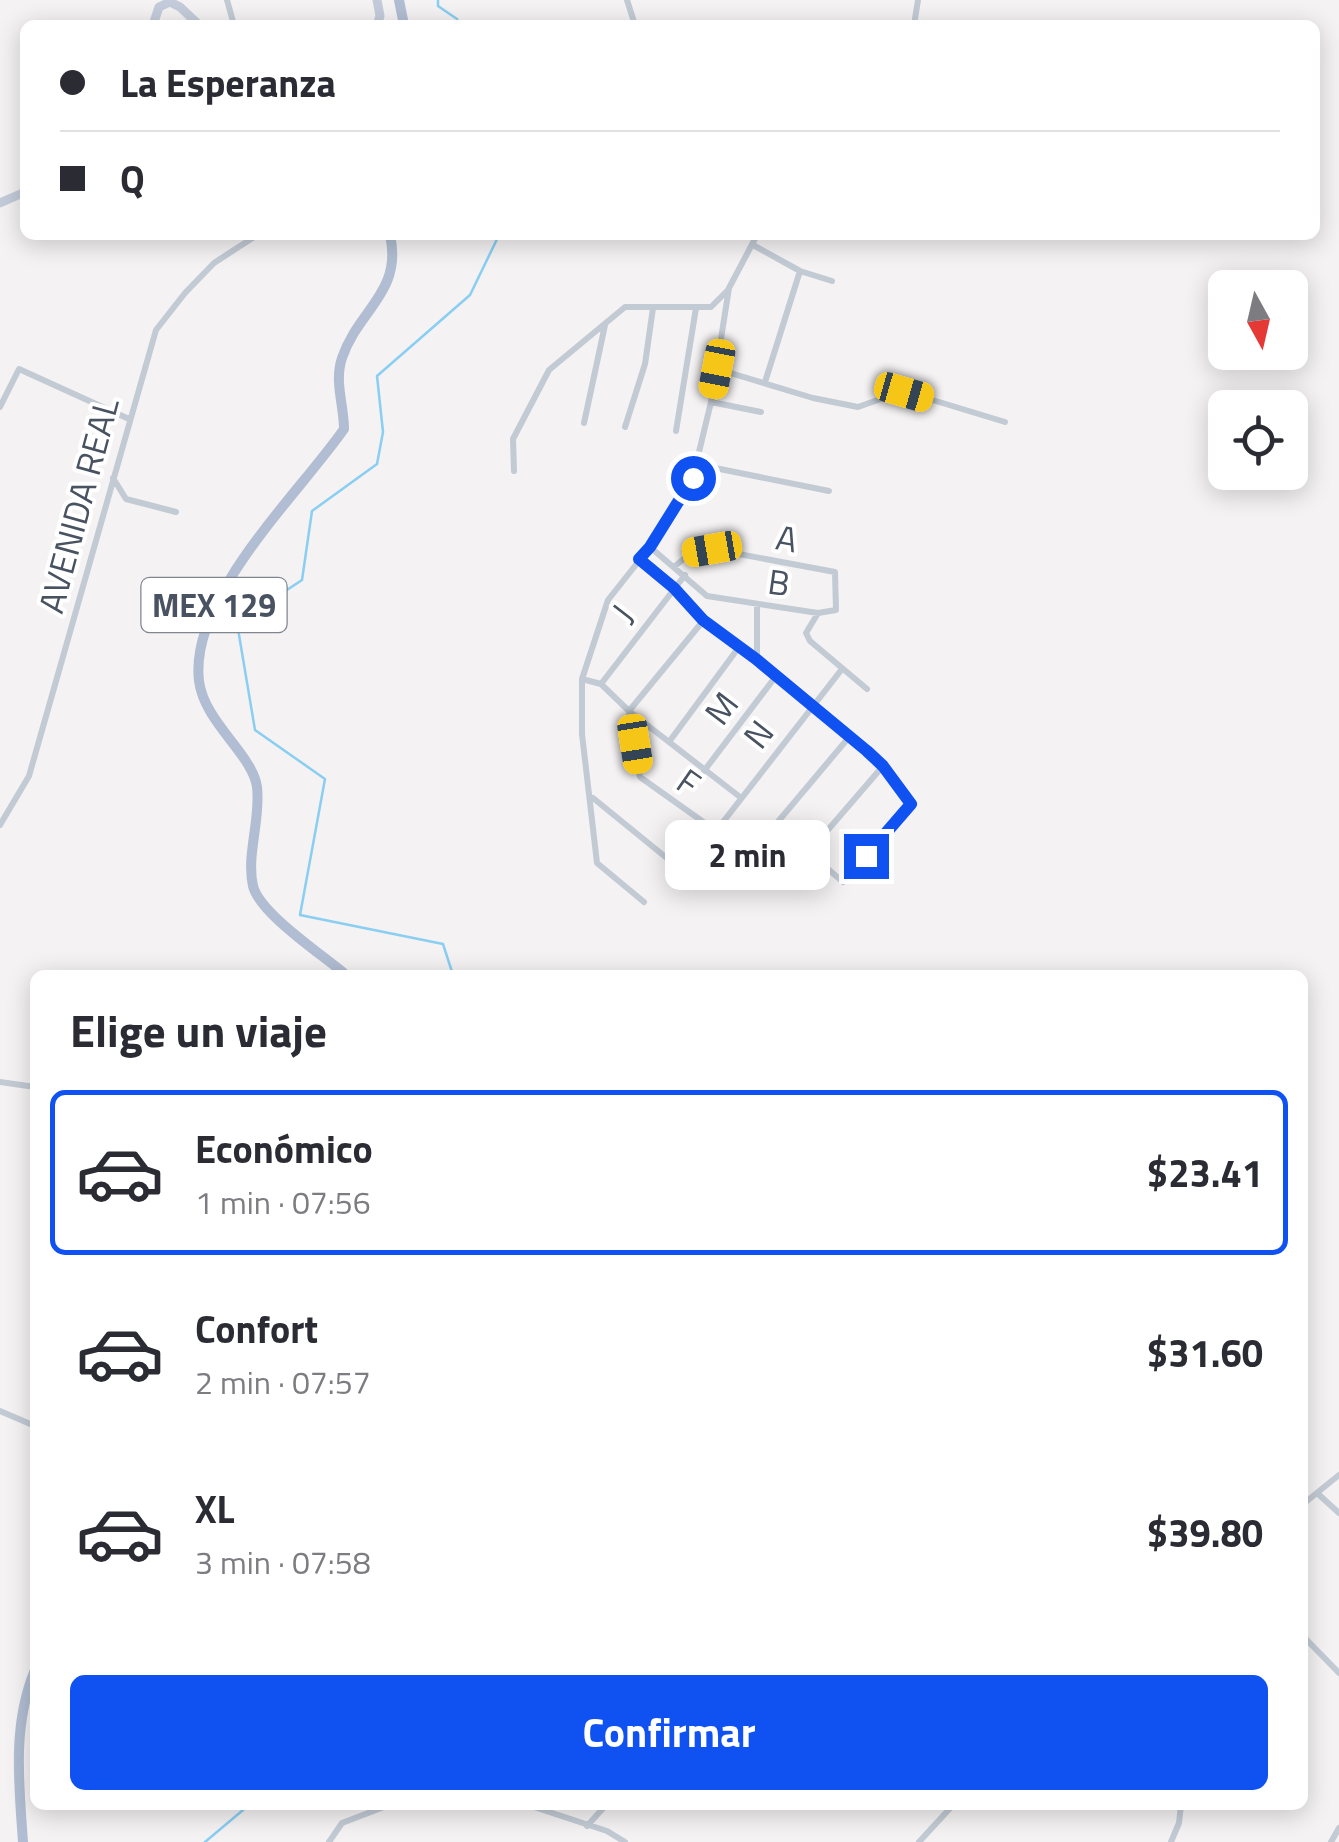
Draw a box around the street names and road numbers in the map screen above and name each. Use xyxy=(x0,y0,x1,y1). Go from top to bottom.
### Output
street label: AVENIDA REAL xyxy=(23,391,133,619)
street label: A xyxy=(772,510,803,567)
street label: B xyxy=(765,554,793,610)
road number: MEX 129 xyxy=(142,578,286,632)
street label: J xyxy=(598,592,646,634)
street label: M xyxy=(691,680,751,736)
street label: N xyxy=(729,708,787,760)
street label: F xyxy=(666,755,712,809)

